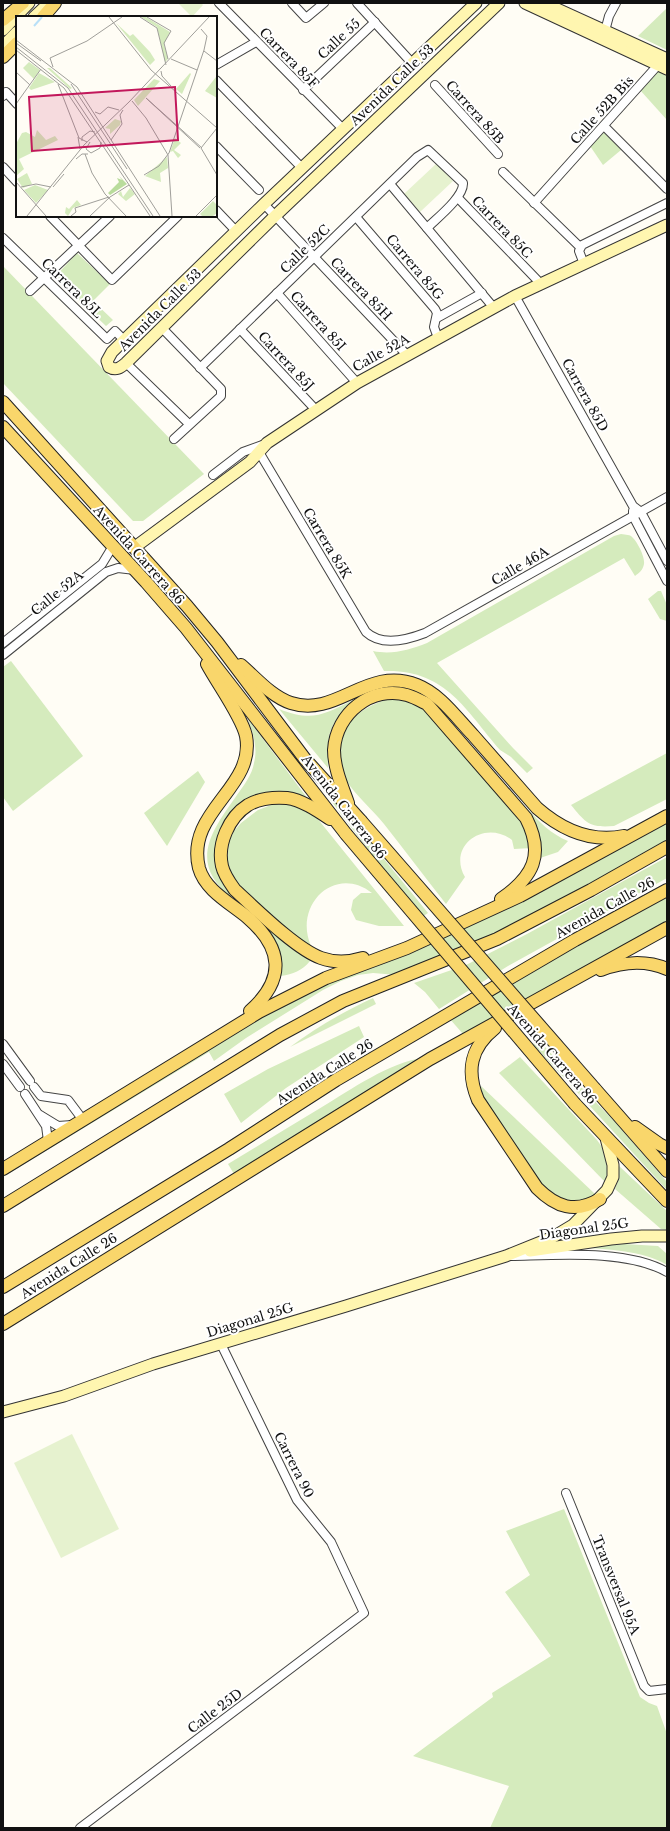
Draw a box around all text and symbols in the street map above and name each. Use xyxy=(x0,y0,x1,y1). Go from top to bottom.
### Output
street label: Calle 55 xyxy=(314,15,364,63)
inset map xyxy=(16,16,217,217)
street label: Carrera 85F xyxy=(256,24,323,92)
street label: Avenida Calle 53 xyxy=(346,41,437,130)
street label: Calle 52B Bis xyxy=(567,72,637,148)
street label: Carrera 85B xyxy=(442,77,508,147)
street label: Carrera 85C xyxy=(468,192,536,262)
street label: Calle 52C xyxy=(276,221,334,277)
street label: Carrera 85G xyxy=(382,231,448,303)
street label: Carrera 85L xyxy=(38,254,107,322)
street label: Carrera 85H xyxy=(327,254,395,324)
street label: Avenida Calle 53 xyxy=(114,265,205,356)
street label: Carrera 85I xyxy=(287,287,349,355)
street label: Carrera 85J xyxy=(254,328,318,394)
street label: Calle 52A xyxy=(349,330,413,376)
street label: Carrera 85D xyxy=(558,355,612,435)
street label: Avenida Carrera 86 xyxy=(89,501,188,608)
street label: Carrera 85K xyxy=(299,504,355,582)
street label: Calle 46A xyxy=(488,542,552,589)
street label: Calle 52A xyxy=(27,566,87,619)
street label: Avenida Carrera 86 xyxy=(297,751,390,863)
street label: Avenida Calle 26 xyxy=(551,874,658,943)
street label: Avenida Carrera 86 xyxy=(503,999,600,1108)
street label: Avenida Calle 26 xyxy=(273,1035,377,1109)
street label: Diagonal 25G xyxy=(538,1214,630,1244)
street label: Avenida Calle 26 xyxy=(17,1229,121,1303)
street label: Diagonal 25G xyxy=(204,1299,296,1341)
street label: Carrera 90 xyxy=(270,1429,318,1501)
street label: Transversal 95A xyxy=(588,1533,644,1638)
street label: Calle 25D xyxy=(184,1685,246,1737)

